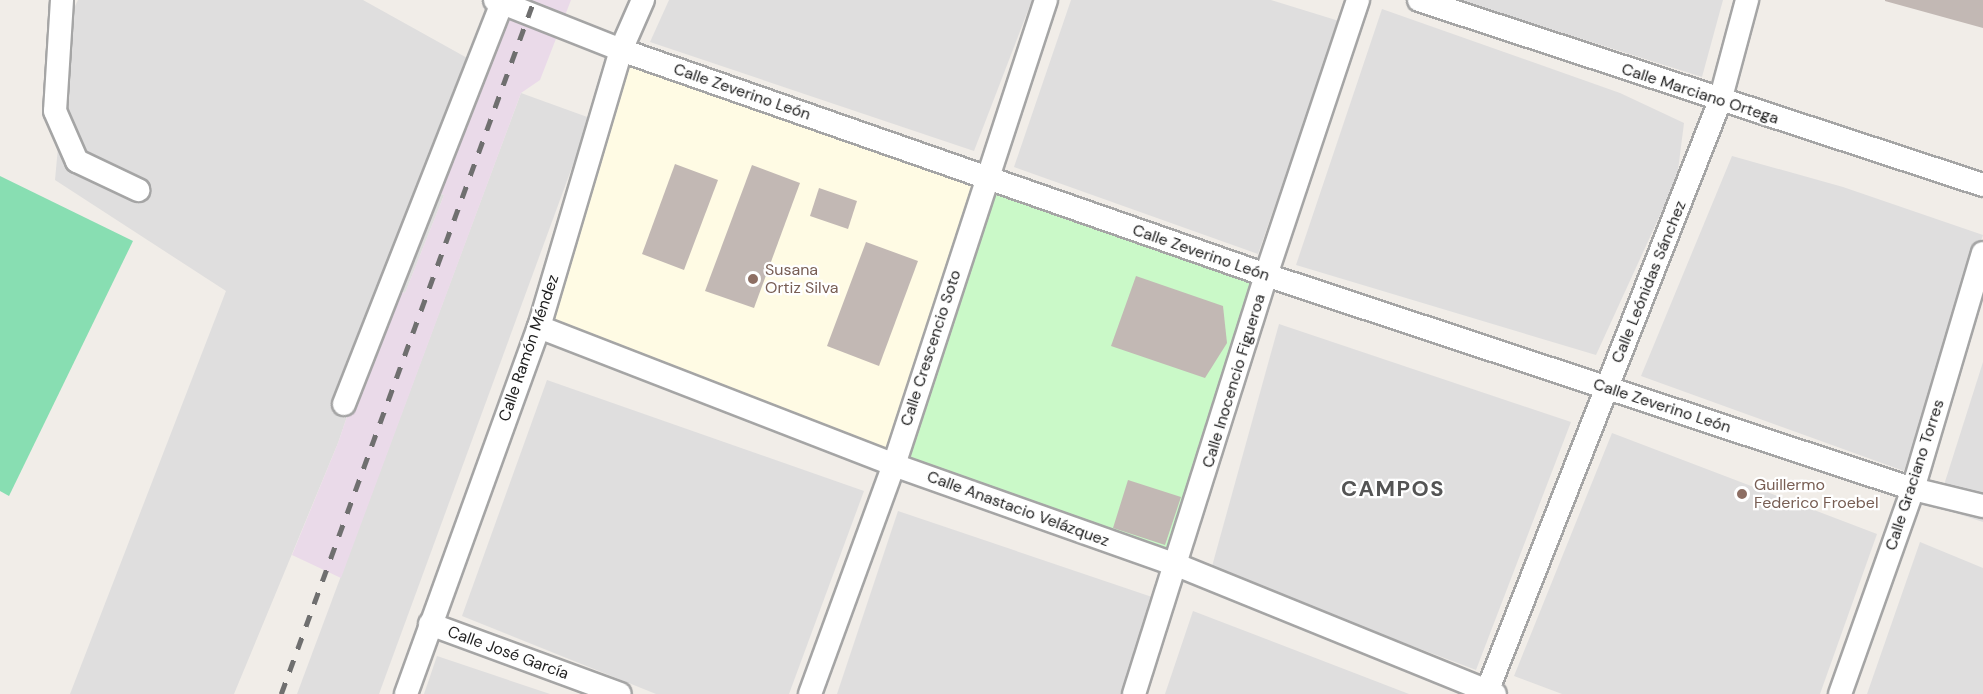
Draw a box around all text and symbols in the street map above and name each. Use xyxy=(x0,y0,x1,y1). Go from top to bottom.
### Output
street label: Calle Zeverino León xyxy=(671,60,813,124)
street label: Calle Marciano Ortega xyxy=(1619,60,1781,128)
street label: Calle Leónidas Sánchez xyxy=(1608,198,1690,366)
street label: Calle Zeverino León xyxy=(1130,221,1272,285)
place label: Susana Ortiz Silva xyxy=(765,260,838,298)
street label: Calle Crescencio Soto xyxy=(897,268,965,428)
street label: Calle Ramón Méndez xyxy=(495,272,563,424)
marker: Susana Ortiz Silva xyxy=(746,272,760,286)
street label: Calle Inocencio Figueroa xyxy=(1198,292,1270,470)
street label: Calle Zeverino León xyxy=(1591,375,1733,437)
street label: Calle Graciano Torres xyxy=(1882,397,1948,553)
street label: Calle Anastacio Velázquez xyxy=(924,467,1112,551)
place label: Guillermo Federico Froebel xyxy=(1754,475,1879,513)
district label: CAMPOS xyxy=(1341,476,1445,502)
marker: Guillermo Federico Froebel xyxy=(1735,487,1749,501)
street label: Calle José García xyxy=(445,622,571,684)

